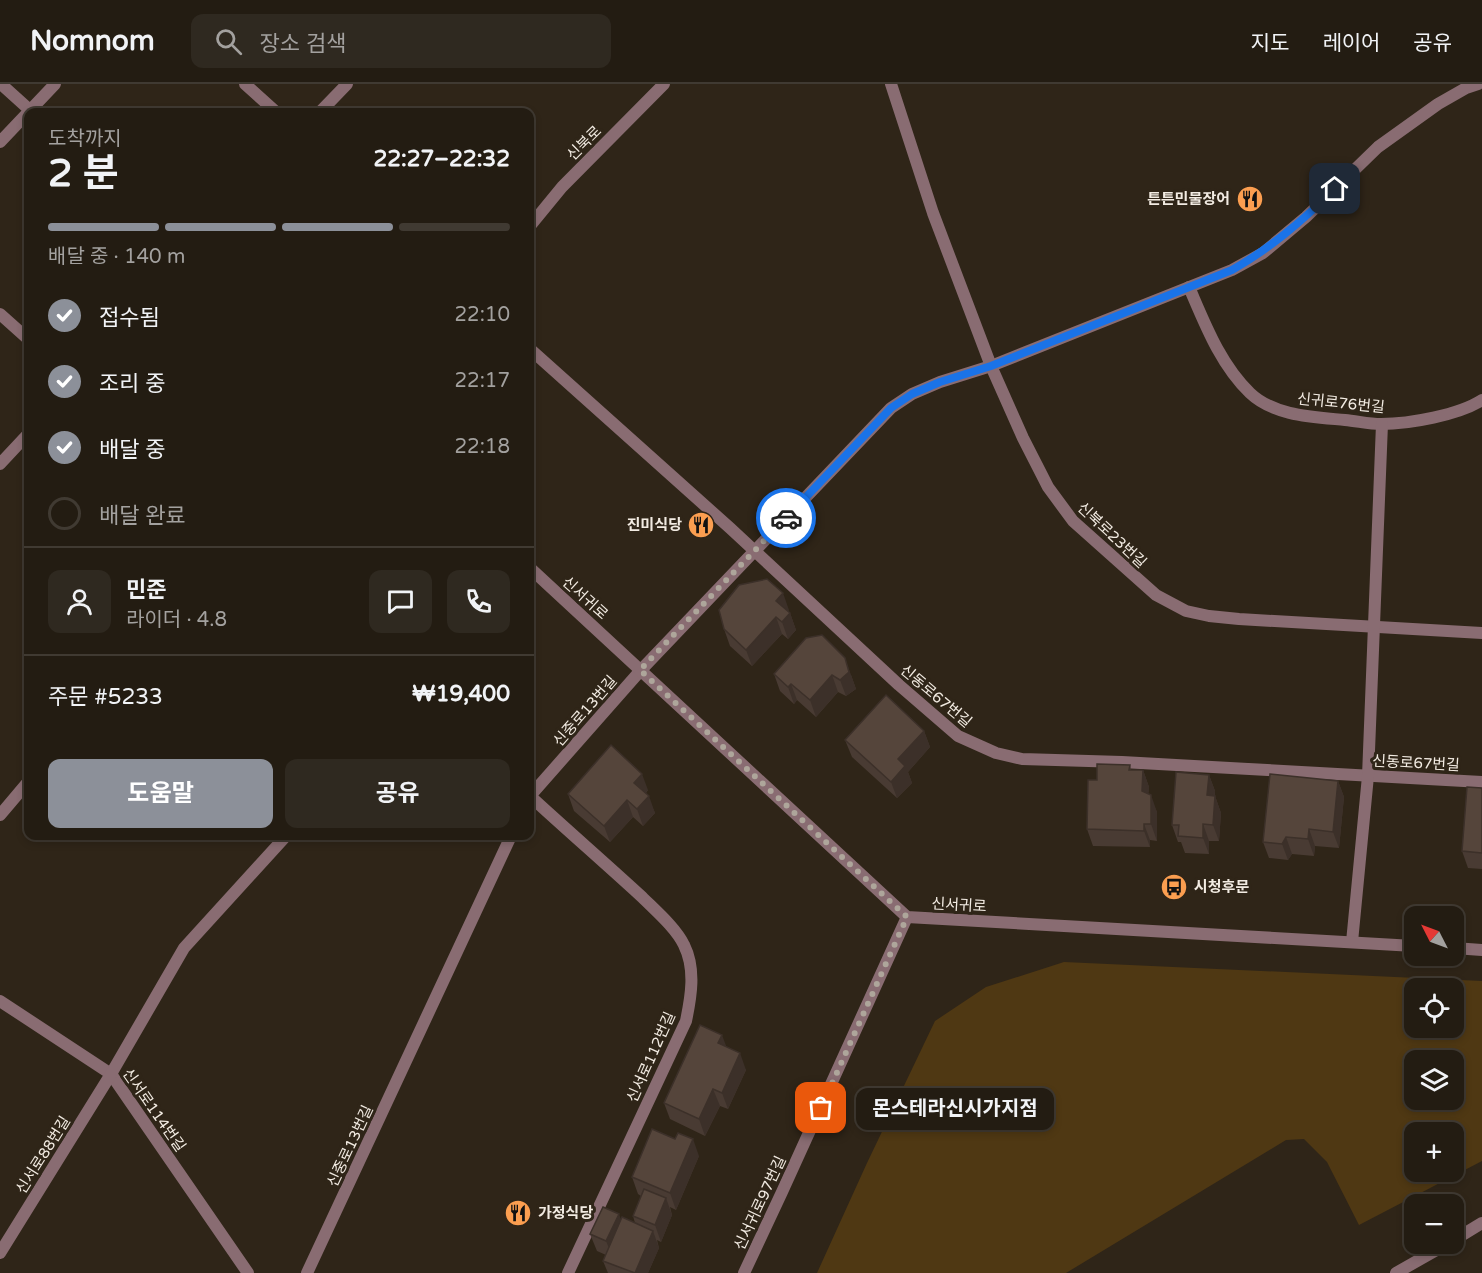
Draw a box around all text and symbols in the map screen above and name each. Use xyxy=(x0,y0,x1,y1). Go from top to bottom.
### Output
search box xyxy=(191,14,611,68)
text: Nomnom xyxy=(30,24,155,58)
icon: search xyxy=(212,25,245,58)
text: 장소 검색 xyxy=(260,31,346,57)
text: 지도 xyxy=(1251,31,1289,56)
text: 레이어 xyxy=(1322,31,1380,56)
text: 공유 xyxy=(1413,31,1452,56)
street label: 신북로 xyxy=(563,122,605,164)
text: 도착까지 xyxy=(48,127,122,151)
text: 22:27–22:32 xyxy=(373,146,510,172)
text: 2 분 xyxy=(48,150,119,197)
pin xyxy=(1309,163,1360,214)
icon: home xyxy=(1318,172,1351,205)
restaurant icon: 튼튼민물장어 xyxy=(1235,184,1265,214)
place label: 튼튼민물장어 xyxy=(1147,190,1230,208)
text: 배달 중 · 140 m xyxy=(48,245,185,269)
icon: check xyxy=(48,299,81,332)
text: 22:10 xyxy=(455,303,510,327)
text: 접수됨 xyxy=(99,305,160,331)
icon: check xyxy=(48,365,81,398)
text: 22:17 xyxy=(455,369,510,393)
text: 조리 중 xyxy=(99,371,165,397)
street label: 신귀로76번길 xyxy=(1296,389,1386,417)
icon: check xyxy=(48,431,81,464)
text: 22:18 xyxy=(455,435,510,459)
text: 배달 중 xyxy=(99,437,165,463)
courier xyxy=(756,488,816,548)
street label: 신북로23번길 xyxy=(1074,498,1150,572)
icon: car xyxy=(770,502,803,535)
text: 배달 완료 xyxy=(99,503,186,529)
restaurant icon: 진미식당 xyxy=(686,510,716,540)
place label: 진미식당 xyxy=(627,516,682,534)
button: person xyxy=(48,570,111,633)
button: chat xyxy=(369,570,432,633)
button: phone xyxy=(447,570,510,633)
street label: 신서귀로 xyxy=(558,573,612,623)
text: 민준 xyxy=(126,577,166,603)
text: 라이더 · 4.8 xyxy=(126,608,227,632)
street label: 신동로67번길 xyxy=(897,661,975,731)
street label: 신중로13번길 xyxy=(549,672,621,750)
text: ₩19,400 xyxy=(412,681,510,707)
text: 주문 #5233 xyxy=(48,684,163,710)
street label: 신동로67번길 xyxy=(1372,752,1460,774)
button: 도움말 xyxy=(48,759,273,828)
button: 공유 xyxy=(285,759,510,828)
bus stop icon: 시청후문 xyxy=(1159,872,1189,902)
place label: 시청후문 xyxy=(1194,878,1249,896)
street label: 신서귀로 xyxy=(931,895,987,915)
north arrow xyxy=(1404,906,1464,966)
map controls xyxy=(1404,906,1464,1254)
button: locate xyxy=(1404,978,1464,1038)
street label: 신서로112번길 xyxy=(623,1009,679,1105)
button: layers xyxy=(1404,1050,1464,1110)
street label: 신서로114번길 xyxy=(119,1065,189,1155)
pin xyxy=(795,1082,846,1133)
callout: 몬스테라신시가지점 xyxy=(857,1087,1055,1129)
icon: bag xyxy=(804,1091,837,1124)
text: 몬스테라신시가지점 xyxy=(872,1097,1038,1121)
street label: 신중로13번길 xyxy=(323,1102,377,1190)
street label: 신서로88번길 xyxy=(12,1113,74,1197)
button: + xyxy=(1404,1122,1464,1182)
street label: 신서귀로97번길 xyxy=(730,1153,790,1253)
button: − xyxy=(1404,1194,1464,1254)
restaurant icon: 가정식당 xyxy=(503,1198,533,1228)
place label: 가정식당 xyxy=(538,1204,593,1222)

